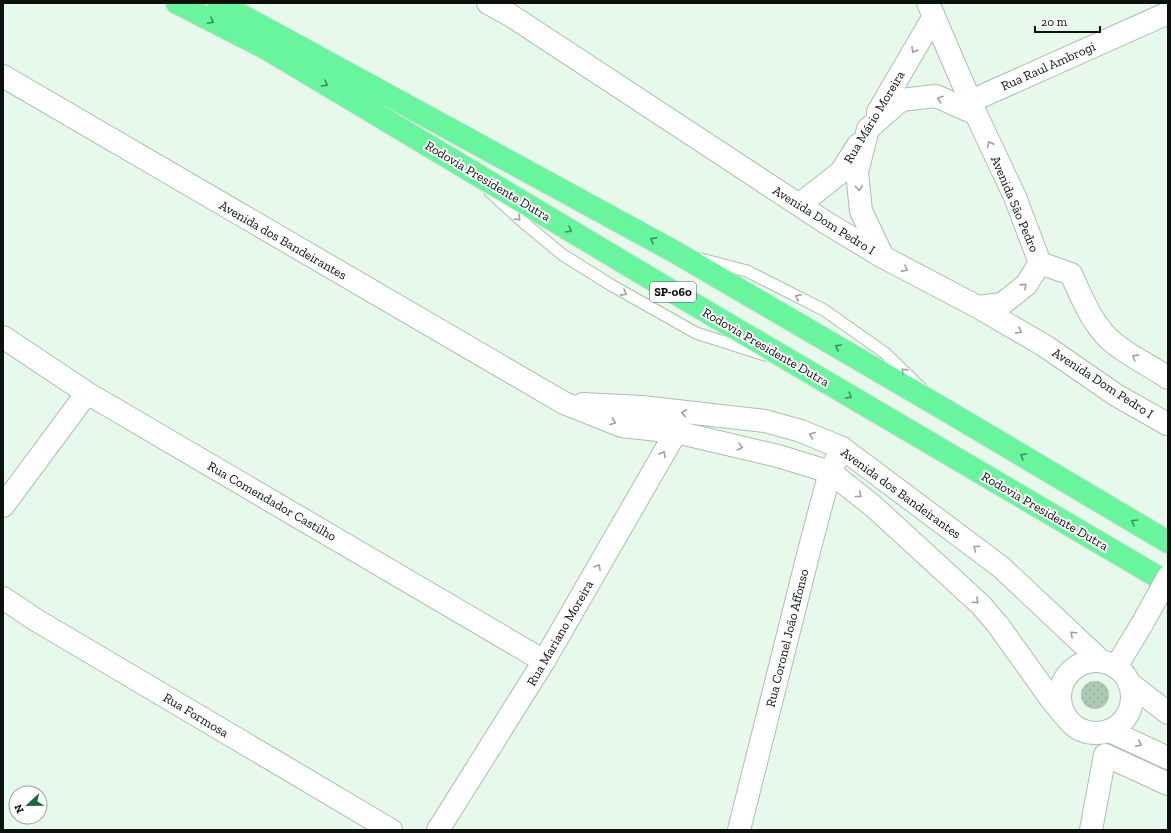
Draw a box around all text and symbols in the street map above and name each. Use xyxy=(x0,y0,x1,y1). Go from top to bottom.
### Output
scale bar xyxy=(1035,8,1100,34)
text: 20 m xyxy=(1041,15,1068,29)
one-way arrow xyxy=(207,16,215,23)
street label: Rua Raul Ambrogi xyxy=(999,38,1098,94)
one-way arrow xyxy=(911,46,918,53)
street label: Rua Mário Moreira xyxy=(840,67,908,166)
one-way arrow xyxy=(321,79,328,86)
one-way arrow xyxy=(937,95,944,104)
street label: Rodovia Presidente Dutra xyxy=(423,138,554,225)
one-way arrow xyxy=(987,140,995,148)
street label: Avenida São Pedro xyxy=(988,154,1042,255)
street label: Avenida Dom Pedro I xyxy=(770,183,878,257)
one-way arrow xyxy=(854,185,863,191)
street label: Avenida dos Bandeirantes xyxy=(217,197,350,283)
one-way arrow xyxy=(514,213,521,220)
one-way arrow xyxy=(565,225,572,232)
one-way arrow xyxy=(650,237,657,245)
one-way arrow xyxy=(900,264,908,271)
road number: SP-060 xyxy=(650,282,696,302)
one-way arrow xyxy=(1019,283,1027,291)
one-way arrow xyxy=(620,288,628,295)
one-way arrow xyxy=(794,294,802,302)
street label: Rodovia Presidente Dutra xyxy=(700,305,833,390)
one-way arrow xyxy=(1015,327,1022,334)
one-way arrow xyxy=(835,345,842,352)
street label: Avenida Dom Pedro I xyxy=(1050,345,1156,421)
one-way arrow xyxy=(1132,354,1139,362)
one-way arrow xyxy=(901,368,909,376)
one-way arrow xyxy=(845,391,852,398)
one-way arrow xyxy=(681,408,687,417)
one-way arrow xyxy=(610,418,617,426)
one-way arrow xyxy=(808,432,815,440)
one-way arrow xyxy=(737,442,744,450)
street label: Avenida dos Bandeirantes xyxy=(838,444,964,542)
one-way arrow xyxy=(659,451,666,458)
one-way arrow xyxy=(1020,453,1027,461)
street label: Rua Comendador Castilho xyxy=(205,458,339,544)
street label: Rodovia Presidente Dutra xyxy=(979,469,1112,554)
one-way arrow xyxy=(854,490,861,497)
one-way arrow xyxy=(1131,520,1138,527)
one-way arrow xyxy=(973,546,980,553)
one-way arrow xyxy=(594,564,601,571)
street label: Rua Coronel João Affonso xyxy=(763,567,812,709)
street label: Rua Mariano Moreira xyxy=(524,577,597,688)
one-way arrow xyxy=(971,596,979,603)
one-way arrow xyxy=(1070,631,1078,639)
street label: Rua Formosa xyxy=(161,690,232,741)
one-way arrow xyxy=(1135,739,1142,747)
north arrow xyxy=(8,785,48,825)
text: N xyxy=(11,802,27,815)

